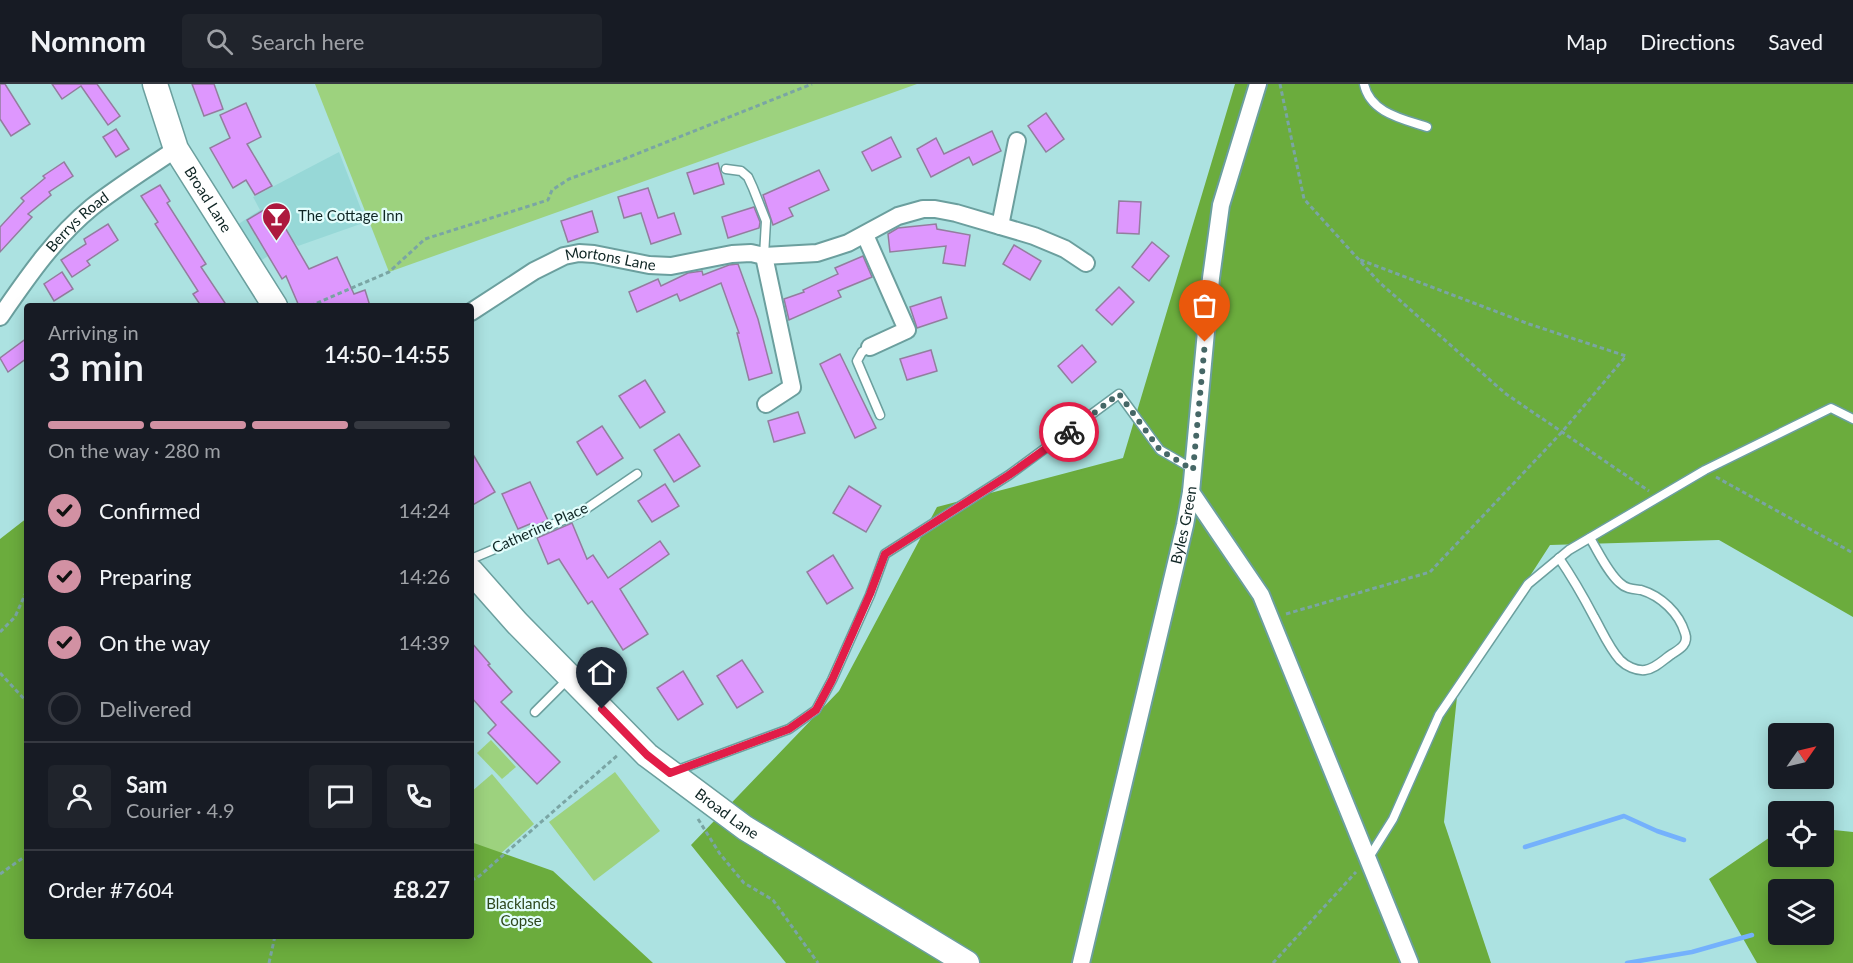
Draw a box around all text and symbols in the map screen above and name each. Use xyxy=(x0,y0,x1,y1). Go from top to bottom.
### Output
search box xyxy=(182,14,602,68)
text: Nomnom xyxy=(30,24,146,58)
icon: search xyxy=(203,25,236,58)
text: Search here xyxy=(251,28,364,55)
text: Map xyxy=(1566,29,1607,54)
text: Directions xyxy=(1640,29,1735,54)
text: Saved xyxy=(1768,29,1823,54)
street label: Broad Lane xyxy=(181,163,236,235)
street label: Berrys Road xyxy=(42,188,112,255)
bar icon: The Cottage Inn xyxy=(261,200,293,242)
place label: The Cottage Inn xyxy=(298,206,403,224)
street label: Mortons Lane xyxy=(563,243,656,273)
pin xyxy=(1179,280,1230,342)
icon: bag xyxy=(1188,289,1221,322)
text: Arriving in xyxy=(48,320,139,344)
text: 14:50–14:55 xyxy=(324,341,450,368)
text: 3 min xyxy=(48,343,144,389)
courier xyxy=(1039,402,1099,462)
icon: bike xyxy=(1053,416,1086,449)
text: On the way · 280 m xyxy=(48,438,221,462)
street label: Byles Green xyxy=(1166,485,1200,566)
icon: check xyxy=(48,494,81,527)
text: Confirmed xyxy=(99,497,201,524)
text: 14:24 xyxy=(399,498,450,522)
street label: Catherine Place xyxy=(489,498,590,556)
icon: check xyxy=(48,560,81,593)
text: Preparing xyxy=(99,563,191,590)
text: 14:26 xyxy=(399,564,450,588)
icon: check xyxy=(48,626,81,659)
text: On the way xyxy=(99,629,210,656)
text: 14:39 xyxy=(399,630,450,654)
pin xyxy=(576,647,627,709)
icon: home xyxy=(585,656,618,689)
text: Delivered xyxy=(99,695,192,722)
north arrow xyxy=(1768,723,1834,789)
map controls xyxy=(1768,723,1834,945)
button: person xyxy=(48,765,111,828)
button: chat xyxy=(309,765,372,828)
button: phone xyxy=(387,765,450,828)
text: Sam xyxy=(126,771,168,798)
street label: Broad Lane xyxy=(692,784,762,842)
text: Courier · 4.9 xyxy=(126,798,235,822)
button: locate xyxy=(1768,801,1834,867)
text: Order #7604 xyxy=(48,876,174,903)
text: £8.27 xyxy=(394,876,450,903)
button: layers xyxy=(1768,879,1834,945)
park label: Blacklands Copse xyxy=(486,894,556,929)

